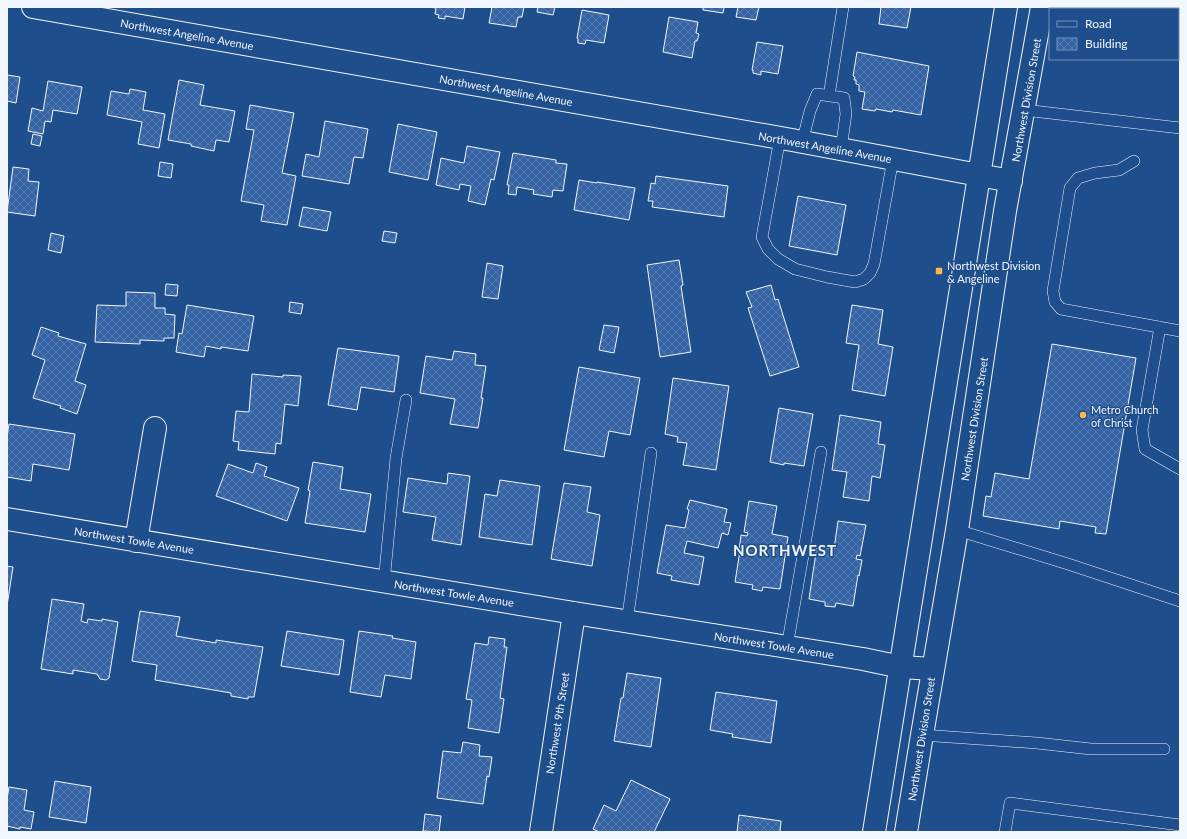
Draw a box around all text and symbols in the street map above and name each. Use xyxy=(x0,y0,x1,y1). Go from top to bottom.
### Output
legend xyxy=(1049,8,1179,60)
street label: Northwest Angeline Avenue xyxy=(119,16,255,52)
text: Road xyxy=(1085,16,1112,31)
text: Building xyxy=(1085,36,1128,51)
street label: Northwest Division Street xyxy=(1009,37,1043,163)
street label: Northwest Angeline Avenue xyxy=(438,72,574,108)
street label: Northwest Angeline Avenue xyxy=(757,129,893,165)
place label: Northwest Division & Angeline xyxy=(947,259,1040,285)
marker: Northwest Division & Angeline xyxy=(934,266,944,276)
street label: Northwest Division Street xyxy=(958,356,990,482)
place label: Metro Church of Christ xyxy=(1091,403,1158,429)
marker: Metro Church of Christ xyxy=(1078,410,1088,420)
street label: Northwest Towle Avenue xyxy=(73,524,195,556)
district label: NORTHWEST xyxy=(733,541,837,559)
street label: Northwest Towle Avenue xyxy=(393,577,515,609)
street label: Northwest Towle Avenue xyxy=(713,629,835,661)
street label: Northwest 9th Street xyxy=(543,671,571,775)
street label: Northwest Division Street xyxy=(905,676,937,802)

